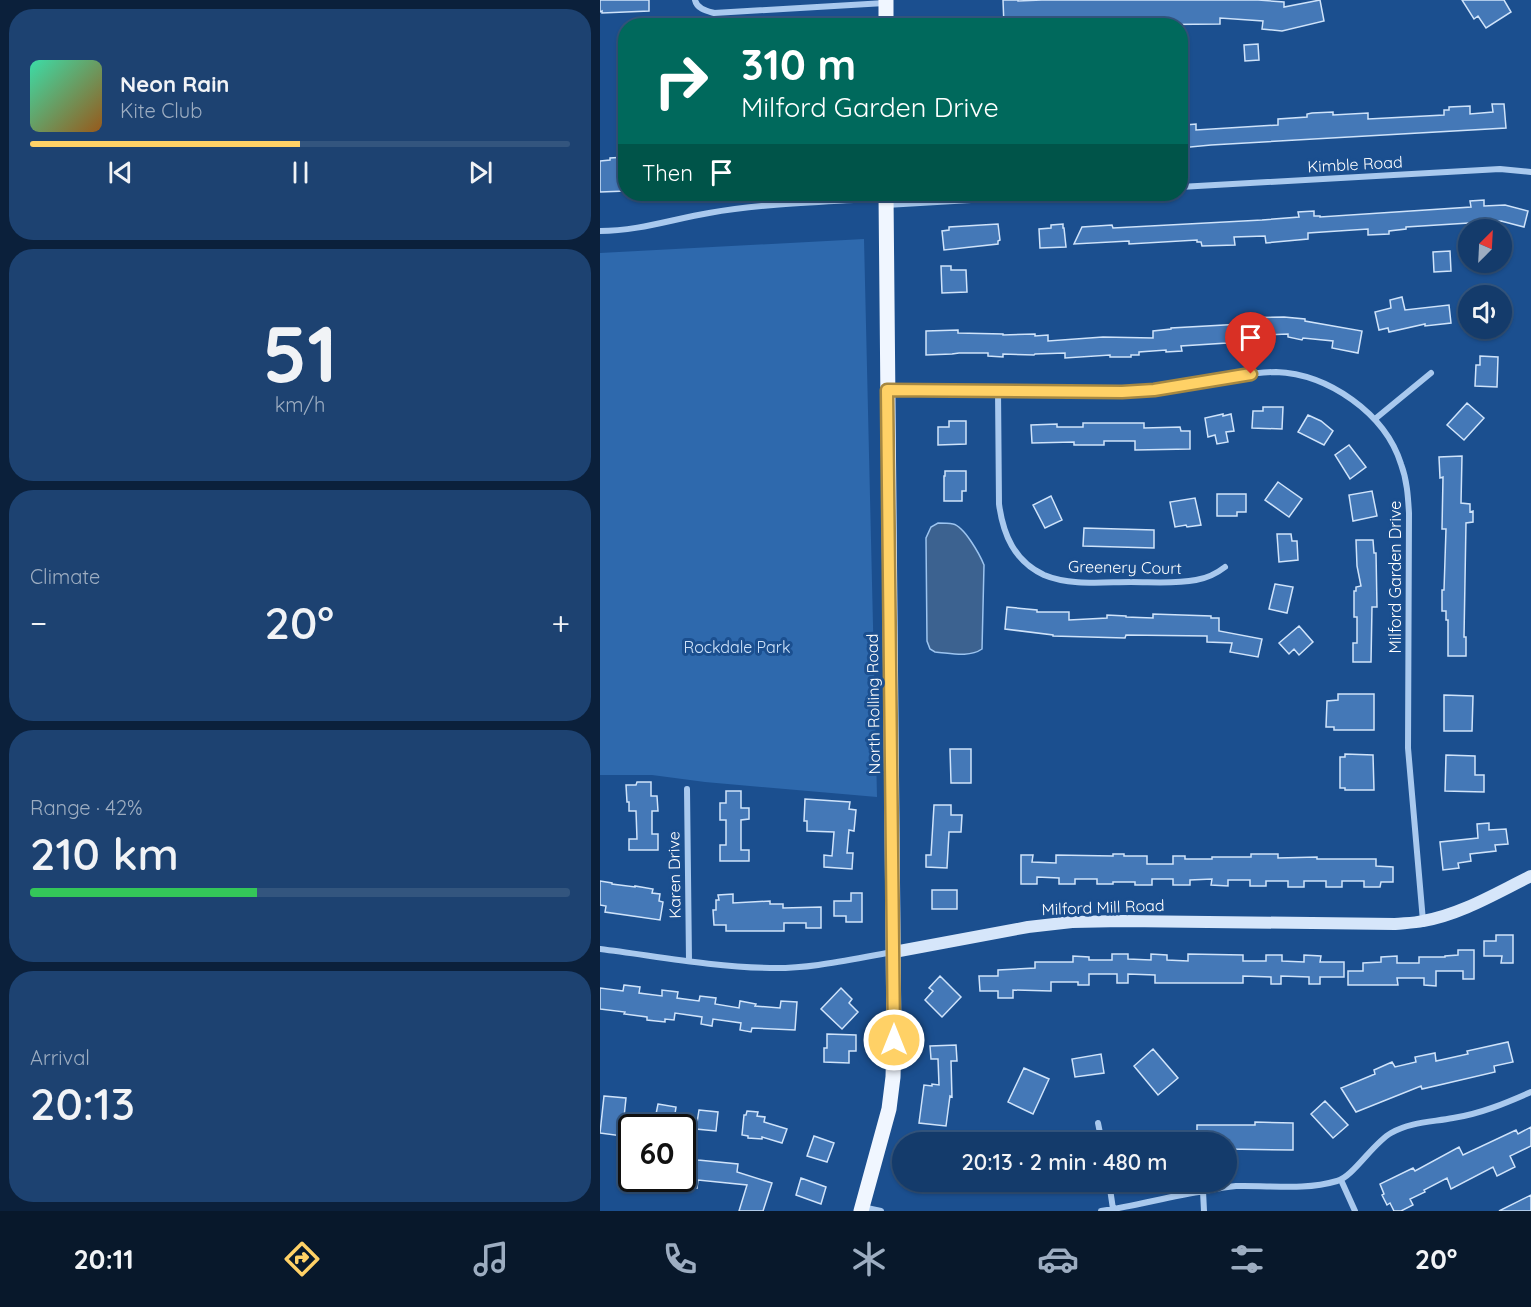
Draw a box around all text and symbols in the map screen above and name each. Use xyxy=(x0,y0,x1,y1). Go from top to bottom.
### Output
text: 310 m xyxy=(741,38,856,91)
icon: right xyxy=(642,42,720,120)
text: Neon Rain xyxy=(120,70,229,98)
text: Milford Garden Drive xyxy=(741,90,999,124)
text: Kite Club xyxy=(120,98,202,123)
street label: Kimble Road xyxy=(1307,152,1403,176)
icon: previous xyxy=(104,156,137,189)
icon: pause xyxy=(284,156,317,189)
icon: next xyxy=(464,156,497,189)
icon: arrive xyxy=(705,156,738,189)
text: Then xyxy=(642,159,693,187)
north arrow xyxy=(1458,219,1512,273)
map controls xyxy=(1458,219,1512,339)
button: sound xyxy=(1458,285,1512,339)
text: 51 xyxy=(262,304,338,402)
pin xyxy=(1225,312,1276,374)
icon: arrive xyxy=(1234,321,1267,354)
text: km/h xyxy=(275,392,325,417)
street label: Milford Garden Drive xyxy=(1385,501,1405,653)
street label: Greenery Court xyxy=(1068,556,1182,578)
text: Climate xyxy=(30,564,100,589)
text: 20° xyxy=(265,594,334,650)
text: − xyxy=(30,602,47,643)
text: + xyxy=(551,602,570,643)
street label: North Rolling Road xyxy=(862,633,884,775)
park label: Rockdale Park xyxy=(684,637,791,657)
text: Range · 42% xyxy=(30,795,143,820)
text: 210 km xyxy=(30,825,179,881)
street label: Karen Drive xyxy=(663,831,685,919)
street label: Milford Mill Road xyxy=(1041,895,1165,919)
position arrow xyxy=(862,1008,926,1072)
text: Arrival xyxy=(30,1045,90,1070)
text: 20:13 xyxy=(30,1075,135,1131)
speed limit sign: 60 xyxy=(618,1114,696,1192)
text: 20:13 · 2 min · 480 m xyxy=(961,1148,1168,1176)
icon: directions xyxy=(281,1238,323,1280)
icon: music xyxy=(470,1238,512,1280)
icon: phone xyxy=(659,1238,701,1280)
icon: climate xyxy=(848,1238,890,1280)
icon: car xyxy=(1037,1238,1079,1280)
icon: filters xyxy=(1226,1238,1268,1280)
text: 20:11 xyxy=(74,1242,134,1276)
text: 20° xyxy=(1415,1242,1457,1276)

